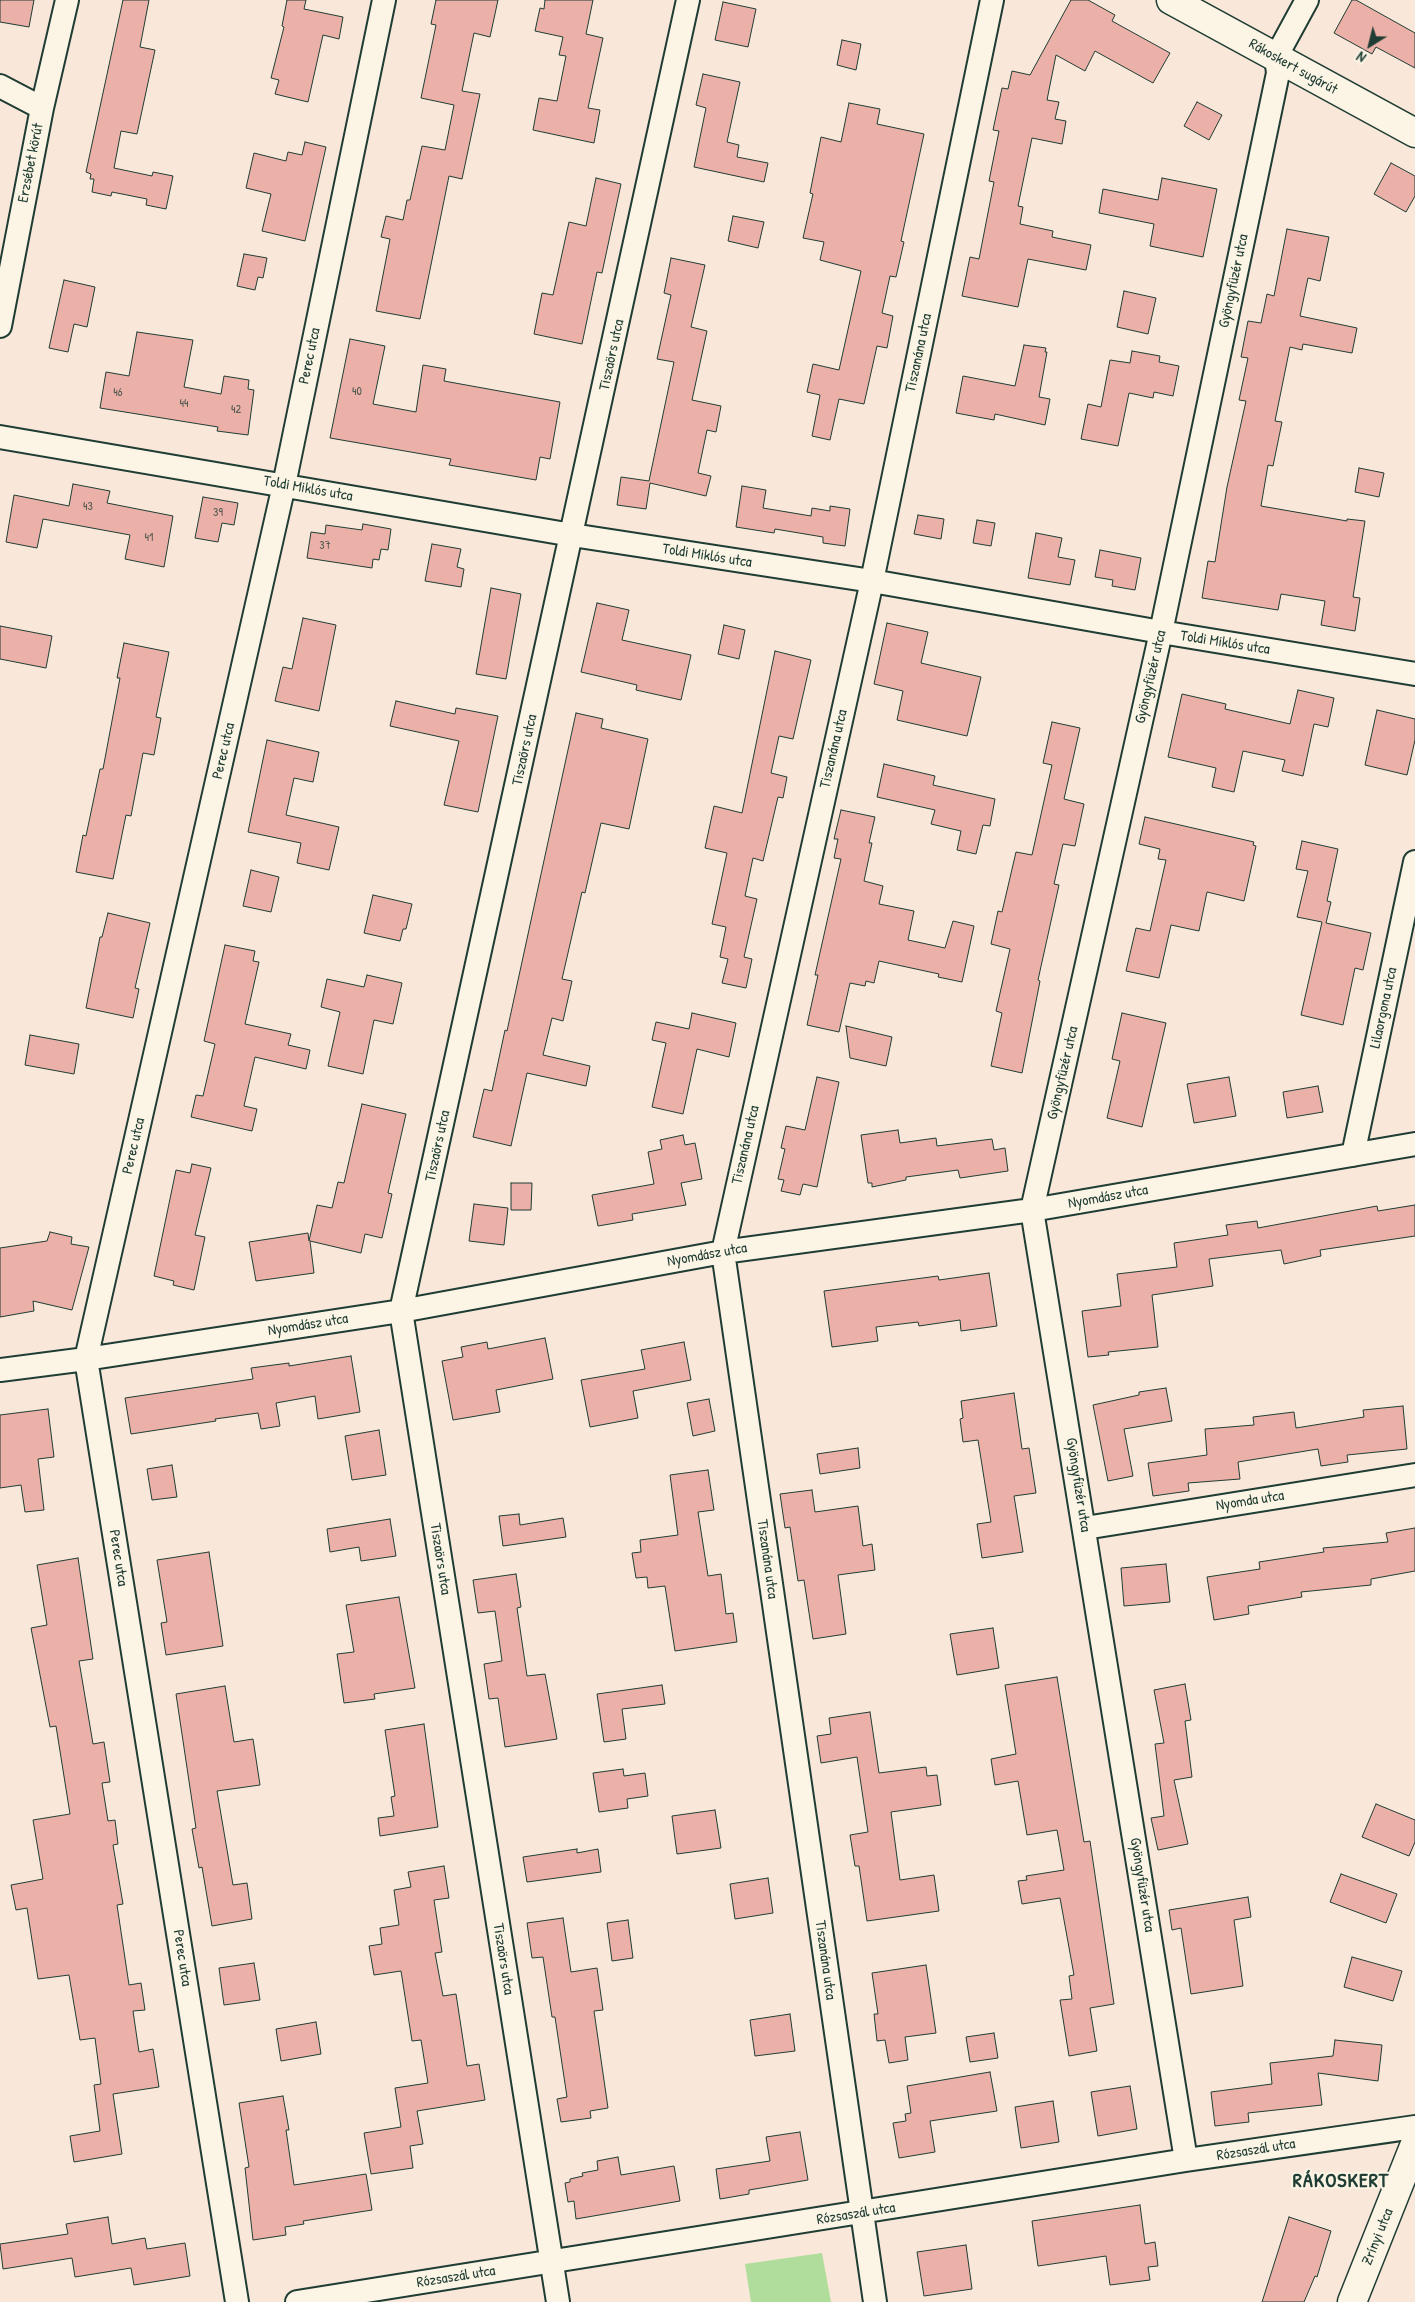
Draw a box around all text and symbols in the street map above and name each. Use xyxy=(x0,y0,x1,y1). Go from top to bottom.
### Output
north arrow xyxy=(1345,20,1395,70)
street label: Rákoskert sugárút xyxy=(1246,35,1340,99)
text: N xyxy=(1352,48,1369,67)
street label: Erzsébet körút xyxy=(14,122,48,204)
street label: Gyöngyfüzér utca xyxy=(1215,233,1253,329)
street label: Tiszanána utca xyxy=(902,312,936,394)
street label: Tiszaörs utca xyxy=(596,318,628,392)
street label: Perec utca xyxy=(295,326,325,386)
house number: 40 xyxy=(352,385,362,399)
house number: 46 xyxy=(113,386,123,400)
house number: 44 xyxy=(180,397,188,411)
house number: 42 xyxy=(231,403,241,417)
street label: Toldi Miklós utca xyxy=(262,472,354,506)
house number: 43 xyxy=(83,500,93,514)
house number: 39 xyxy=(213,506,223,520)
house number: 41 xyxy=(145,531,153,545)
house number: 37 xyxy=(319,539,331,553)
street label: Toldi Miklós utca xyxy=(661,540,753,572)
street label: Toldi Miklós utca xyxy=(1179,627,1271,659)
street label: Gyöngyfüzér utca xyxy=(1132,629,1170,725)
street label: Tiszanána utca xyxy=(816,708,852,790)
street label: Tiszaörs utca xyxy=(509,713,541,787)
street label: Perec utca xyxy=(209,721,239,781)
street label: Lilaorgona utca xyxy=(1367,966,1401,1050)
street label: Gyöngyfüzér utca xyxy=(1044,1025,1082,1121)
street label: Tiszanána utca xyxy=(728,1104,764,1186)
street label: Tiszaörs utca xyxy=(422,1109,454,1183)
street label: Perec utca xyxy=(119,1116,149,1176)
street label: Nyomdász utca xyxy=(1067,1181,1149,1213)
street label: Nyomdász utca xyxy=(666,1239,748,1271)
street label: Nyomdász utca xyxy=(267,1310,349,1340)
street label: Gyöngyfüzér utca xyxy=(1062,1437,1094,1533)
street label: Nyomda utca xyxy=(1215,1487,1285,1515)
street label: Tiszanána utca xyxy=(753,1518,781,1600)
street label: Tiszaörs utca xyxy=(425,1522,455,1596)
street label: Perec utca xyxy=(105,1528,131,1588)
street label: Gyöngyfüzér utca xyxy=(1126,1837,1158,1933)
street label: Tiszanána utca xyxy=(811,1919,839,2001)
street label: Tiszaörs utca xyxy=(488,1922,518,1996)
street label: Perec utca xyxy=(169,1928,195,1988)
street label: Rózsaszál utca xyxy=(1215,2135,1297,2165)
district label: RÁKOSKERT xyxy=(1292,2170,1390,2194)
street label: Rózsaszál utca xyxy=(815,2199,897,2229)
street label: Zrínyi utca xyxy=(1359,2206,1397,2268)
street label: Rózsaszál utca xyxy=(415,2262,497,2292)

